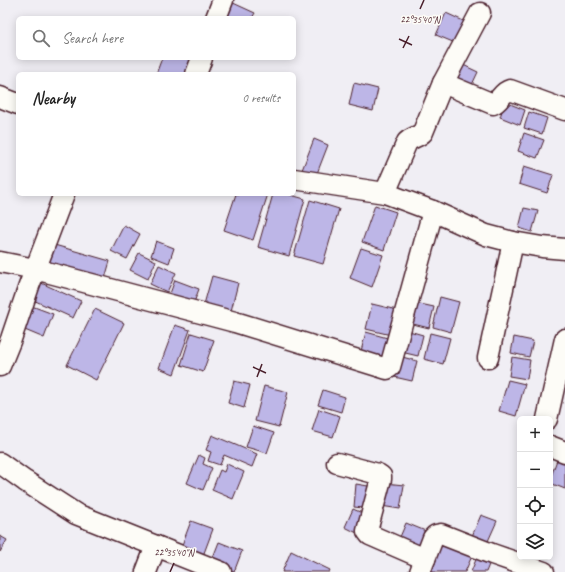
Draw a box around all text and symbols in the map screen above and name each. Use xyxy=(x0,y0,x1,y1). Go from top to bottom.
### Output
text: 22°35'40"N xyxy=(400,13,442,26)
search box xyxy=(16,16,296,60)
icon: search xyxy=(30,27,52,49)
text: Search here xyxy=(62,29,123,48)
text: Nearby xyxy=(32,88,75,109)
text: 0 results xyxy=(242,90,280,106)
map controls xyxy=(517,416,553,560)
button: + xyxy=(517,416,553,452)
button: − xyxy=(517,452,553,488)
button: locate xyxy=(517,488,553,524)
button: layers xyxy=(517,524,553,560)
text: 22°35'40"N xyxy=(154,546,196,559)

